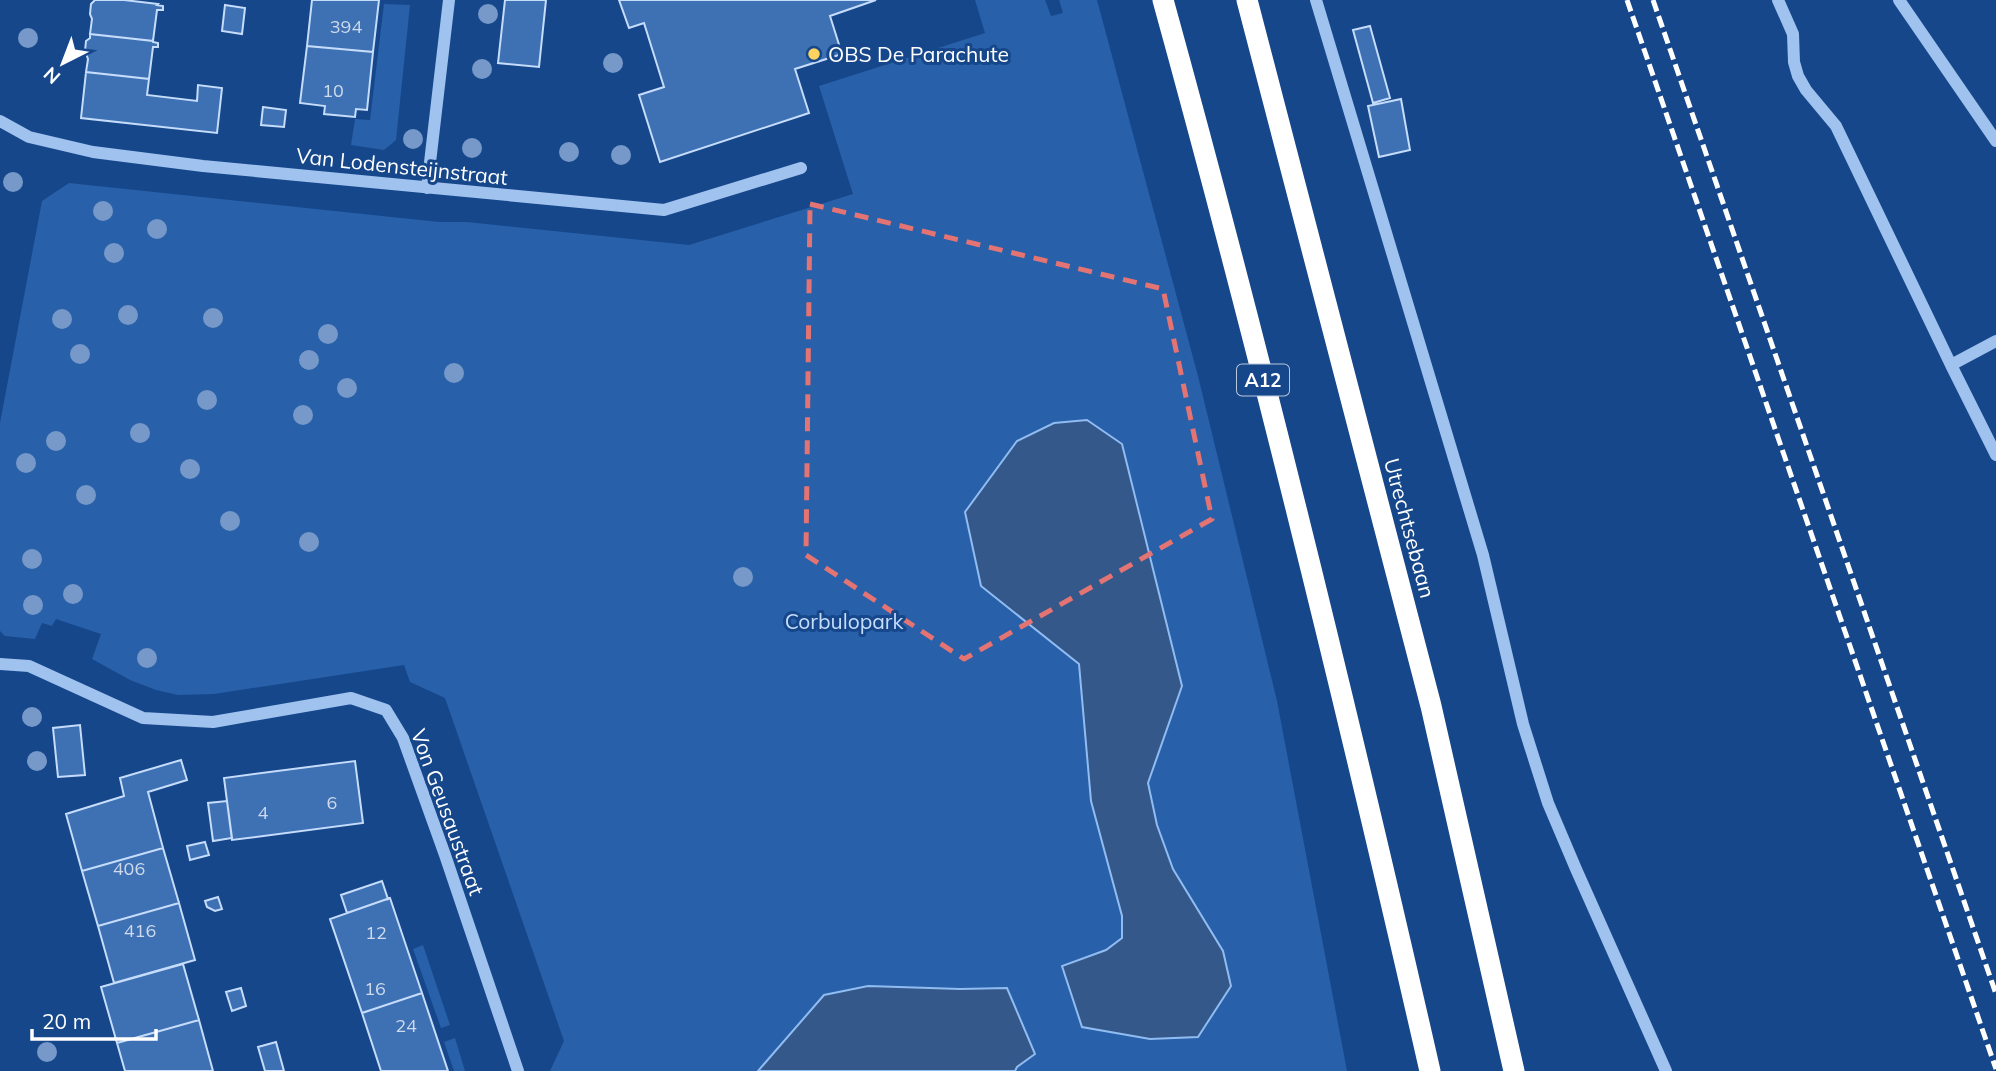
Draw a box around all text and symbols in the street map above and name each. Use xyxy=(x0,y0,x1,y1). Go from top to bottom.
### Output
house number: 394 xyxy=(330,15,362,38)
north arrow xyxy=(28,28,98,98)
place label: OBS De Parachute xyxy=(828,41,1009,67)
marker: OBS De Parachute xyxy=(806,46,822,62)
text: N xyxy=(38,62,65,89)
house number: 10 xyxy=(322,79,344,102)
street label: Van Lodensteijnstraat xyxy=(295,142,509,190)
road number: A12 xyxy=(1237,364,1289,396)
street label: Utrechtsebaan xyxy=(1379,455,1441,601)
park label: Corbulopark xyxy=(785,608,903,634)
street label: Von Geusaustraat xyxy=(406,725,490,899)
house number: 6 xyxy=(327,791,337,814)
house number: 4 xyxy=(258,801,269,824)
house number: 406 xyxy=(113,857,145,880)
house number: 416 xyxy=(124,919,156,942)
house number: 12 xyxy=(365,921,387,944)
house number: 16 xyxy=(364,977,386,1000)
scale bar xyxy=(32,998,156,1042)
text: 20 m xyxy=(42,1008,91,1034)
house number: 24 xyxy=(395,1014,417,1037)

